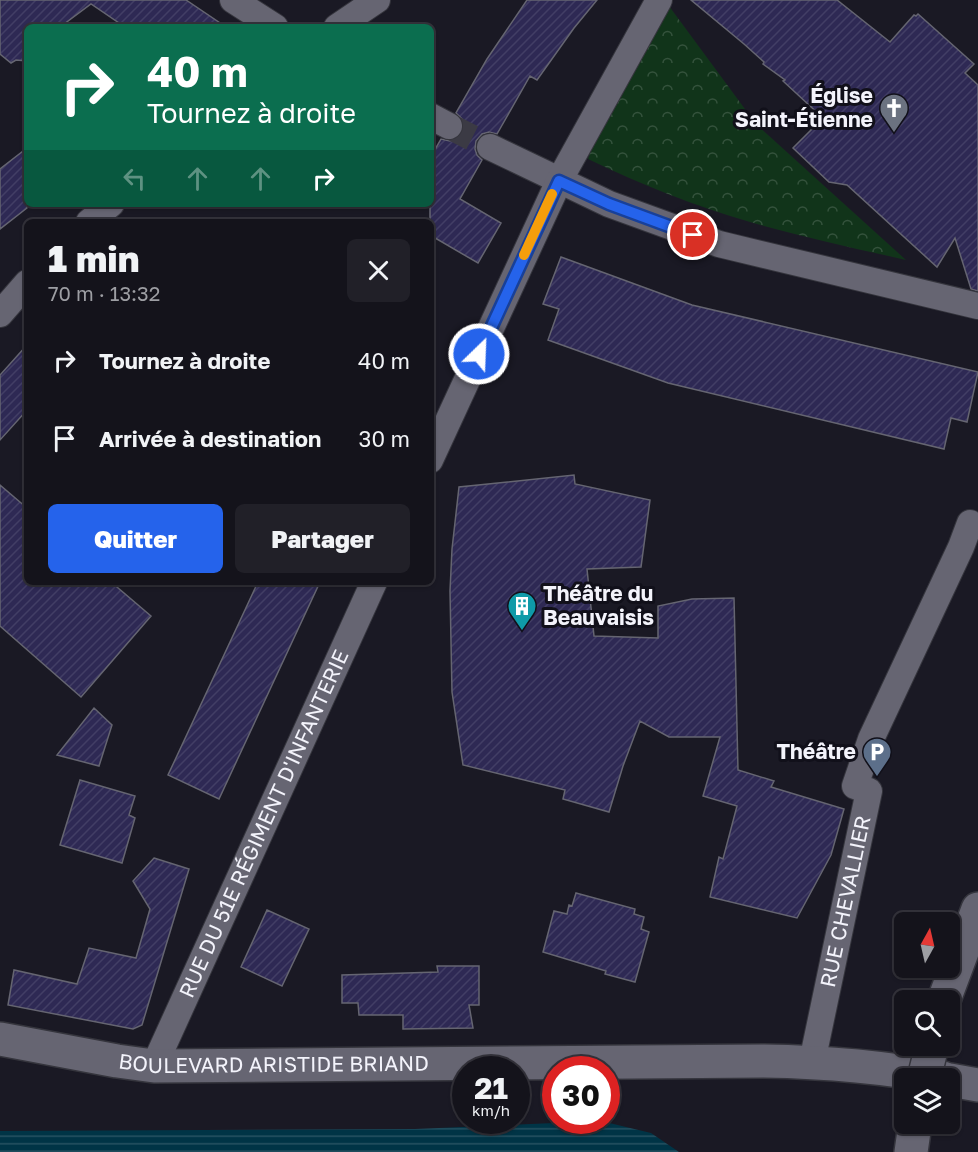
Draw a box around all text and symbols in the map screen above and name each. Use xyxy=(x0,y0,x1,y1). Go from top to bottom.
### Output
text: 40 m xyxy=(147,46,248,96)
icon: right xyxy=(48,48,126,126)
place label: Église Saint-Étienne xyxy=(735,82,873,132)
church icon: Église Saint-Étienne xyxy=(878,92,910,134)
text: Tournez à droite xyxy=(147,97,356,129)
icon: left xyxy=(118,162,151,195)
icon: ahead xyxy=(181,162,214,195)
icon: ahead xyxy=(244,162,277,195)
icon: right xyxy=(307,162,340,195)
pin xyxy=(667,209,718,260)
icon: arrive xyxy=(676,218,709,251)
text: 1 min xyxy=(48,237,139,280)
button: close xyxy=(347,239,410,302)
text: 70 m · 13:32 xyxy=(48,281,160,305)
position arrow xyxy=(447,322,511,386)
icon: right xyxy=(48,344,81,377)
text: Tournez à droite xyxy=(99,347,270,374)
text: 40 m xyxy=(358,347,410,374)
icon: arrive xyxy=(48,422,81,455)
text: Arrivée à destination xyxy=(99,425,321,452)
text: 30 m xyxy=(359,425,410,452)
button: Quitter xyxy=(48,504,223,573)
button: Partager xyxy=(235,504,410,573)
place label: Théâtre du Beauvaisis xyxy=(543,580,654,630)
building icon: Théâtre du Beauvaisis xyxy=(506,590,538,632)
street label: RUE DU 51E RÉGIMENT D'INFANTERIE xyxy=(173,645,354,1002)
parking icon: Théâtre xyxy=(861,736,893,778)
place label: Théâtre xyxy=(776,738,856,764)
street label: RUE CHEVALLIER xyxy=(814,813,875,989)
north arrow xyxy=(894,912,960,978)
map controls xyxy=(894,912,960,1134)
button: search xyxy=(894,990,960,1056)
street label: BOULEVARD ARISTIDE BRIAND xyxy=(117,1047,429,1078)
speed limit sign: 30 xyxy=(542,1056,620,1134)
button: layers xyxy=(894,1068,960,1134)
text: 21 xyxy=(474,1070,508,1106)
text: km/h xyxy=(472,1101,510,1119)

